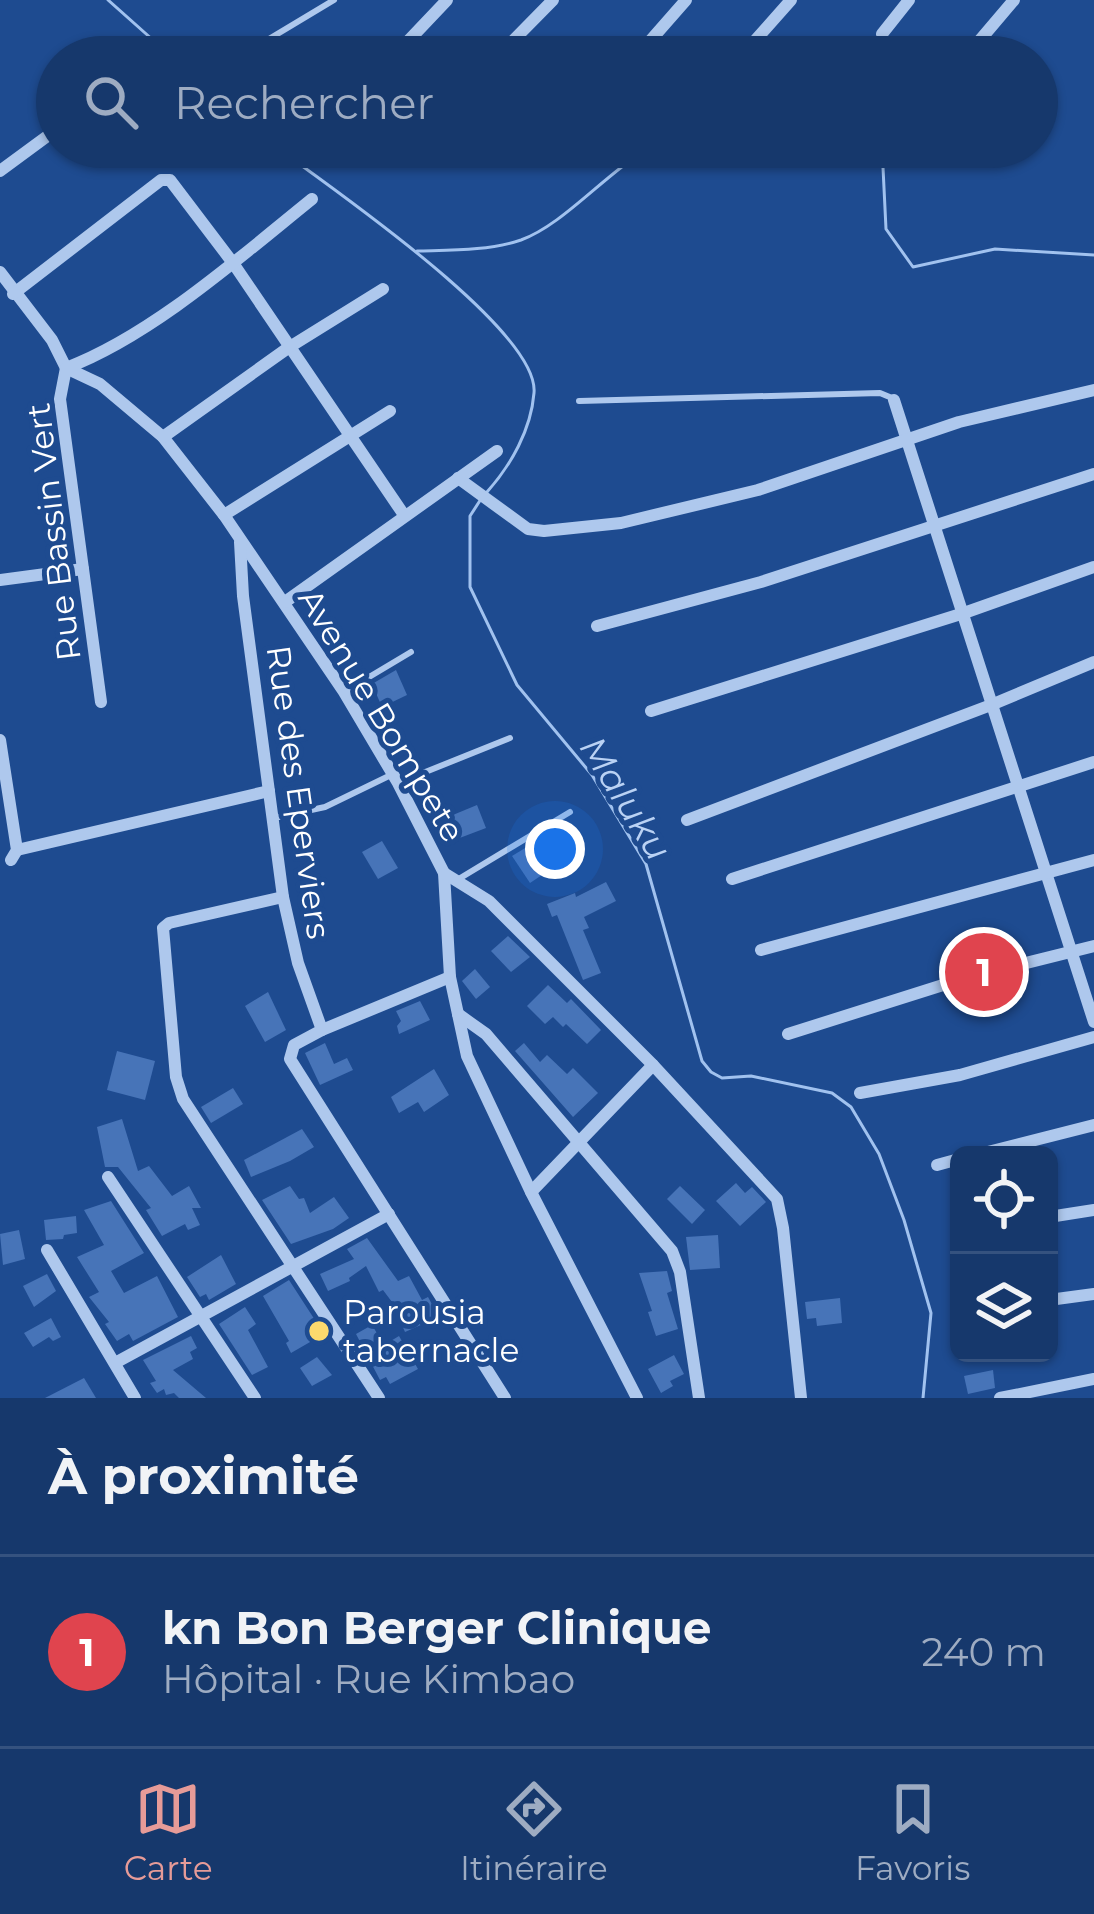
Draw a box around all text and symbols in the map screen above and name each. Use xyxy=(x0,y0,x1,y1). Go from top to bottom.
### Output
search box xyxy=(36,36,1058,168)
icon: search xyxy=(78,69,144,135)
text: Rechercher xyxy=(174,75,434,130)
street label: Rue Bassin Vert xyxy=(17,401,89,663)
street label: Avenue Bompete xyxy=(290,581,474,849)
street label: Rue des Eperviers xyxy=(259,643,339,941)
water label: Maluku xyxy=(571,728,681,868)
your location xyxy=(525,819,585,879)
pin: 1 xyxy=(945,927,1023,1017)
map controls xyxy=(950,1146,1058,1362)
button: locate xyxy=(950,1146,1058,1254)
button: layers xyxy=(950,1254,1058,1362)
place label: Parousia tabernacle xyxy=(343,1292,519,1370)
marker: Parousia tabernacle xyxy=(306,1318,332,1344)
text: À proximité xyxy=(48,1445,359,1507)
text: kn Bon Berger Clinique xyxy=(162,1600,711,1655)
text: 1 xyxy=(79,1628,95,1676)
text: 240 m xyxy=(922,1628,1046,1676)
text: Hôpital · Rue Kimbao xyxy=(162,1655,575,1703)
tab: Carte xyxy=(124,1776,213,1888)
tab: Itinéraire xyxy=(460,1776,608,1888)
tab: Favoris xyxy=(855,1776,970,1888)

